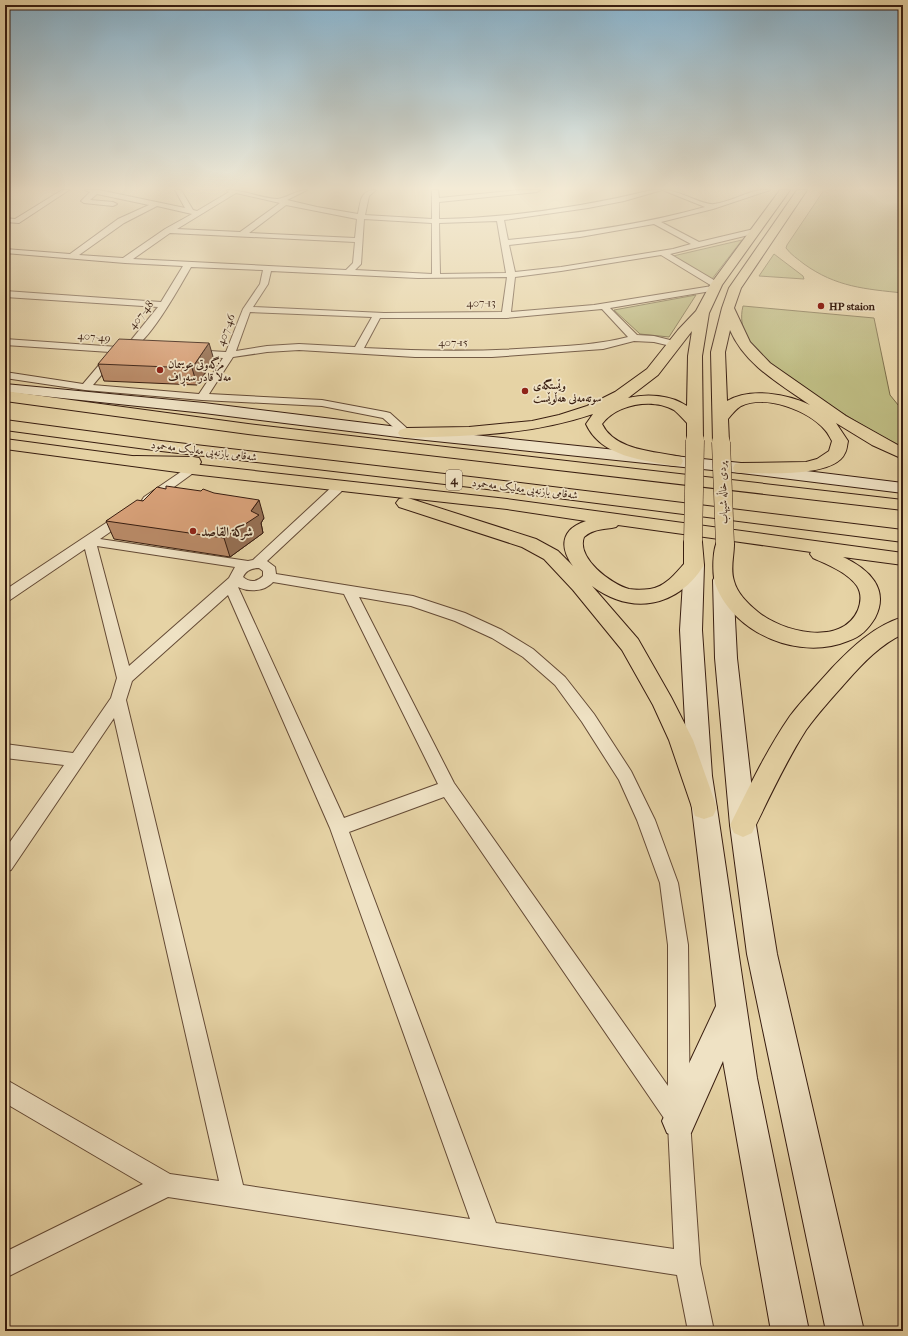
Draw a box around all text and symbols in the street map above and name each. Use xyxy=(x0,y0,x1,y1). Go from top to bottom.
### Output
street label: 407-13 xyxy=(466,296,496,310)
street label: 407-48 xyxy=(126,298,156,332)
place label: HP staion xyxy=(829,300,875,313)
marker: HP staion xyxy=(816,301,826,311)
street label: 407-46 xyxy=(214,312,238,348)
street label: 407-49 xyxy=(77,329,111,345)
street label: 407-15 xyxy=(438,336,468,349)
place label: مزگەوتی عوسمان مەلا قادر سەڕاف xyxy=(168,356,231,387)
marker: مزگەوتی عوسمان مەلا قادر سەڕاف xyxy=(155,365,165,375)
place label: وێستگەی سوتەمەنی هەڵوێست xyxy=(533,378,602,405)
marker: وێستگەی سوتەمەنی هەڵوێست xyxy=(520,386,530,396)
street label: شەقامی بازنەیی مەلیک مەحمود xyxy=(150,438,258,465)
street label: پردی خاڵە شیهاب xyxy=(715,460,732,524)
road number: 4 xyxy=(446,470,462,490)
street label: شەقامی بازنەیی مەلیک مەحمود xyxy=(471,476,579,503)
place label: شركة القاصد xyxy=(201,523,253,541)
marker: شركة القاصد xyxy=(188,526,198,536)

